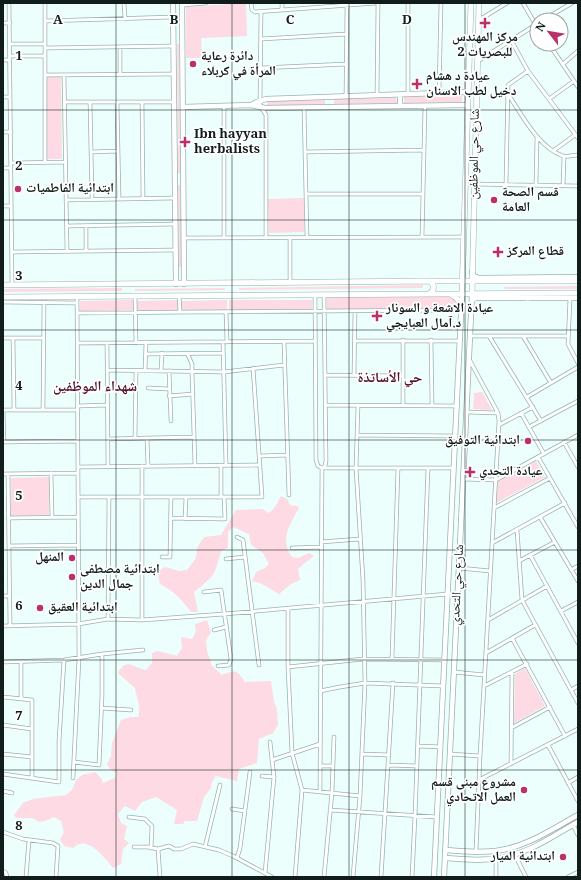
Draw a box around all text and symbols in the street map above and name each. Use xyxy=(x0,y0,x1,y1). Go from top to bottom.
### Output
text: A xyxy=(53,10,63,32)
text: B xyxy=(170,10,179,32)
text: C xyxy=(286,10,295,32)
text: D xyxy=(402,10,412,32)
north arrow xyxy=(529,12,569,52)
marker: مركز المهندس للبصريات 2 xyxy=(479,17,491,29)
text: N xyxy=(531,19,552,36)
place label: مركز المهندس للبصريات 2 xyxy=(452,27,518,64)
text: 1 xyxy=(15,46,23,68)
place label: دائرة رعاية المرأة في كربلاء xyxy=(201,46,276,83)
marker: دائرة رعاية المرأة في كربلاء xyxy=(188,59,198,69)
place label: عيادة د هشام دخيل لطب الاسنان xyxy=(426,66,517,103)
marker: عيادة د هشام دخيل لطب الاسنان xyxy=(411,78,423,90)
street label: شارع حي الموظفين xyxy=(463,108,487,200)
place label: Ibn hayyan herbalists xyxy=(194,124,267,161)
marker: Ibn hayyan herbalists xyxy=(179,136,191,148)
text: 2 xyxy=(15,156,23,178)
place label: ابتدائية الفاطميات xyxy=(26,178,114,200)
place label: قسم الصحة العامة xyxy=(502,182,559,219)
marker: ابتدائية الفاطميات xyxy=(13,184,23,194)
marker: قسم الصحة العامة xyxy=(489,195,499,205)
place label: قطاع المركز xyxy=(506,241,564,263)
marker: قطاع المركز xyxy=(492,246,504,258)
text: 3 xyxy=(15,266,23,288)
place label: عيادة الاشعة و السونار د.آمال العبايجي xyxy=(385,298,494,335)
marker: عيادة الاشعة و السونار د.آمال العبايجي xyxy=(371,310,383,322)
district label: حي الأساتذة xyxy=(358,367,422,391)
text: 4 xyxy=(15,376,23,398)
district label: شهداء الموظفين xyxy=(53,376,137,400)
place label: ابتدائية التوفيق xyxy=(445,430,520,452)
marker: ابتدائية التوفيق xyxy=(523,436,533,446)
place label: عيادة التحدي xyxy=(479,461,543,483)
marker: عيادة التحدي xyxy=(464,466,476,478)
text: 5 xyxy=(15,486,23,508)
street label: شارع حي التحدي xyxy=(445,544,471,626)
place label: المنهل xyxy=(35,547,64,569)
marker: المنهل xyxy=(67,553,77,563)
place label: ابتدائية مصطفى جمال الدين xyxy=(80,559,160,596)
marker: ابتدائية مصطفى جمال الدين xyxy=(67,572,77,582)
text: 6 xyxy=(15,596,23,618)
place label: ابتدائية العقيق xyxy=(48,597,118,619)
marker: ابتدائية العقيق xyxy=(35,603,45,613)
text: 7 xyxy=(15,706,23,728)
place label: مشروع مبنى قسم العمل الاتحادي xyxy=(431,772,516,809)
marker: مشروع مبنى قسم العمل الاتحادي xyxy=(519,785,529,795)
text: 8 xyxy=(15,816,23,838)
place label: ابتدائية الميار xyxy=(490,846,555,868)
marker: ابتدائية الميار xyxy=(558,852,568,862)

